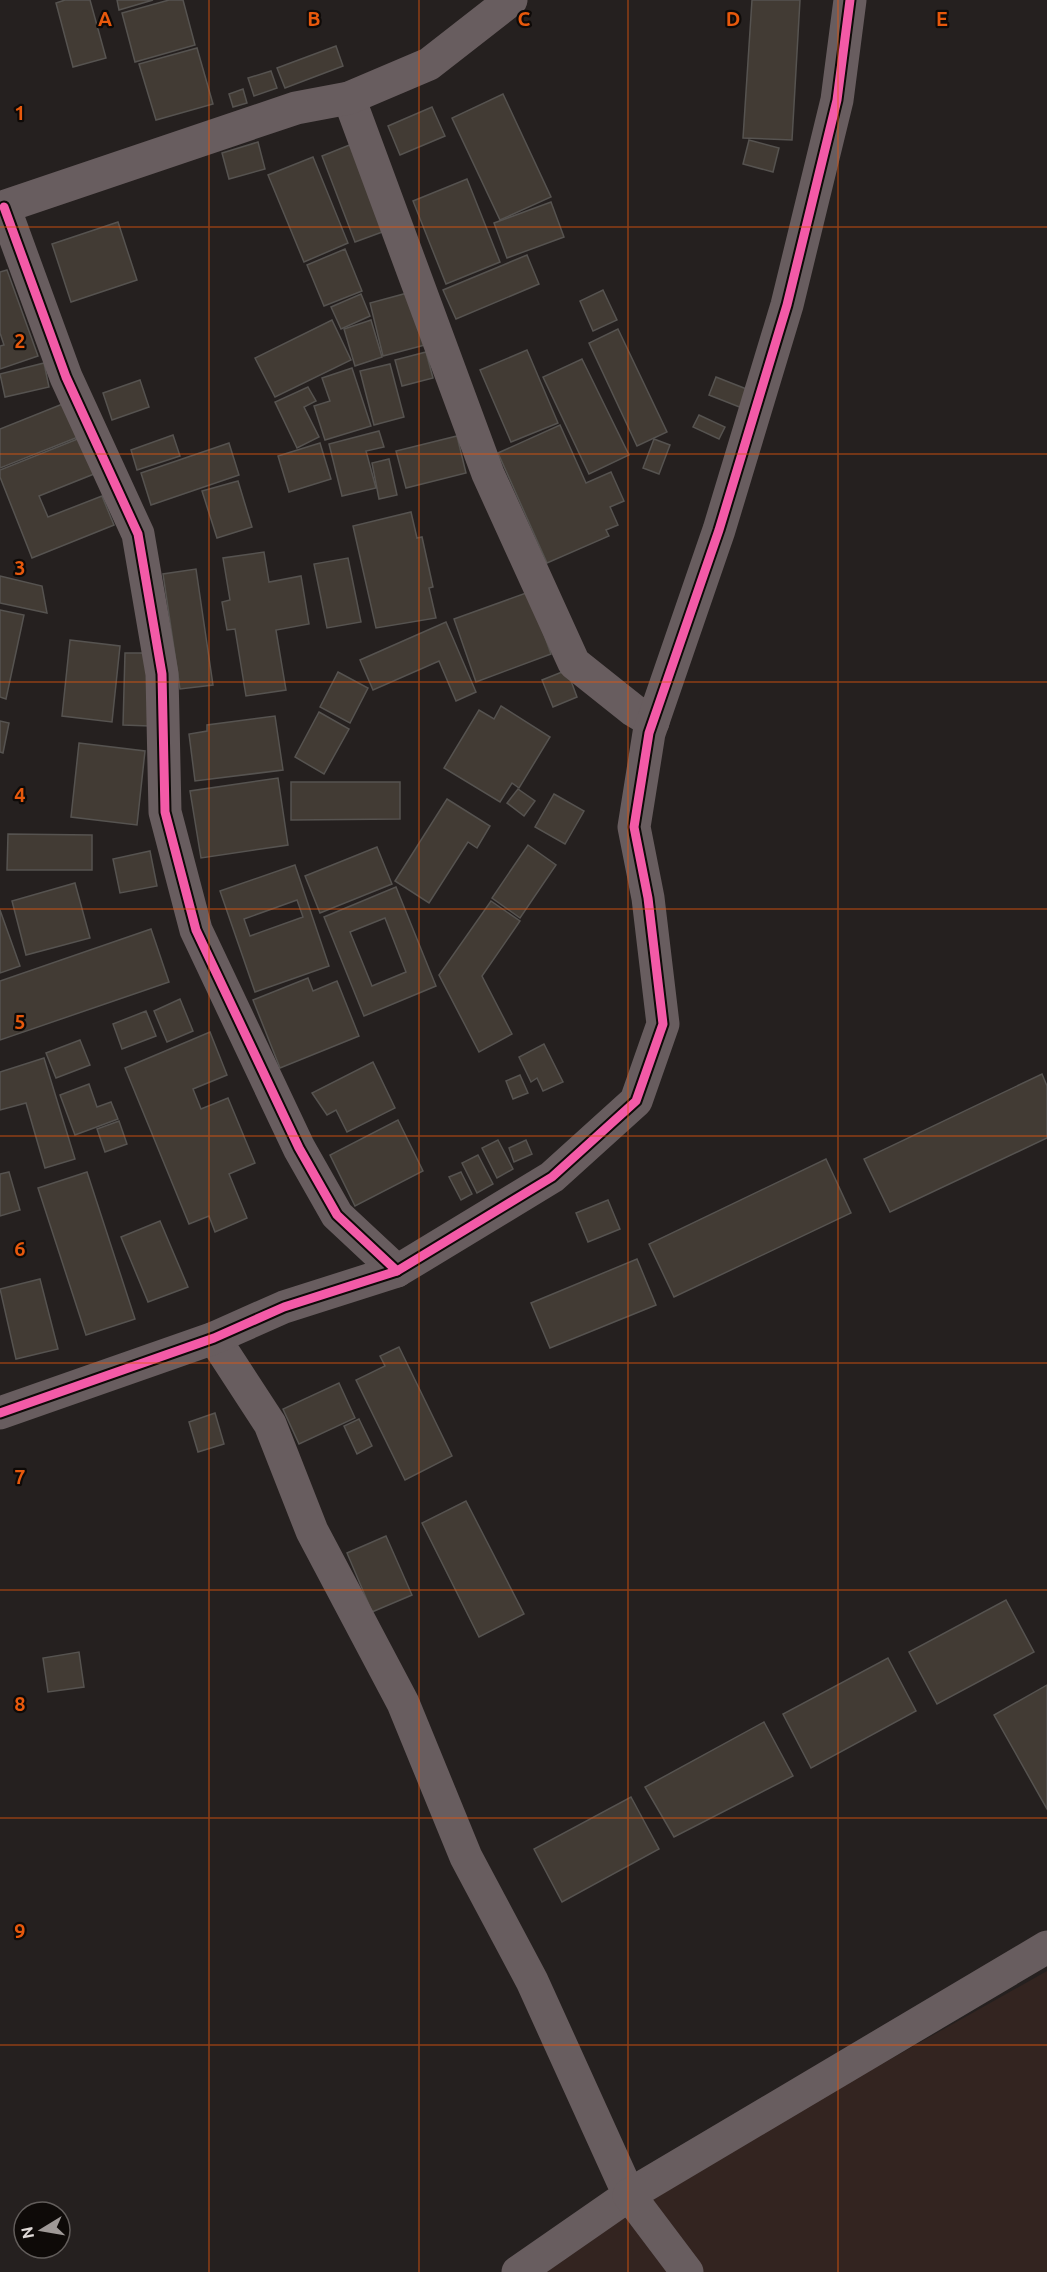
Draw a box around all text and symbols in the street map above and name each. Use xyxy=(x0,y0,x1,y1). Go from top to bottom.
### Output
text: A xyxy=(98,7,112,30)
text: B xyxy=(307,7,321,30)
text: C xyxy=(518,7,531,30)
text: D xyxy=(726,7,740,30)
text: E xyxy=(936,7,948,30)
text: 1 xyxy=(14,101,26,124)
text: 2 xyxy=(14,329,26,352)
text: 3 xyxy=(14,556,26,579)
text: 4 xyxy=(14,783,26,806)
text: 5 xyxy=(14,1010,26,1033)
text: 6 xyxy=(14,1237,26,1260)
text: 7 xyxy=(14,1465,26,1488)
text: 8 xyxy=(14,1692,26,1715)
text: 9 xyxy=(14,1919,26,1942)
north arrow xyxy=(12,2200,72,2260)
text: N xyxy=(17,2225,37,2240)

